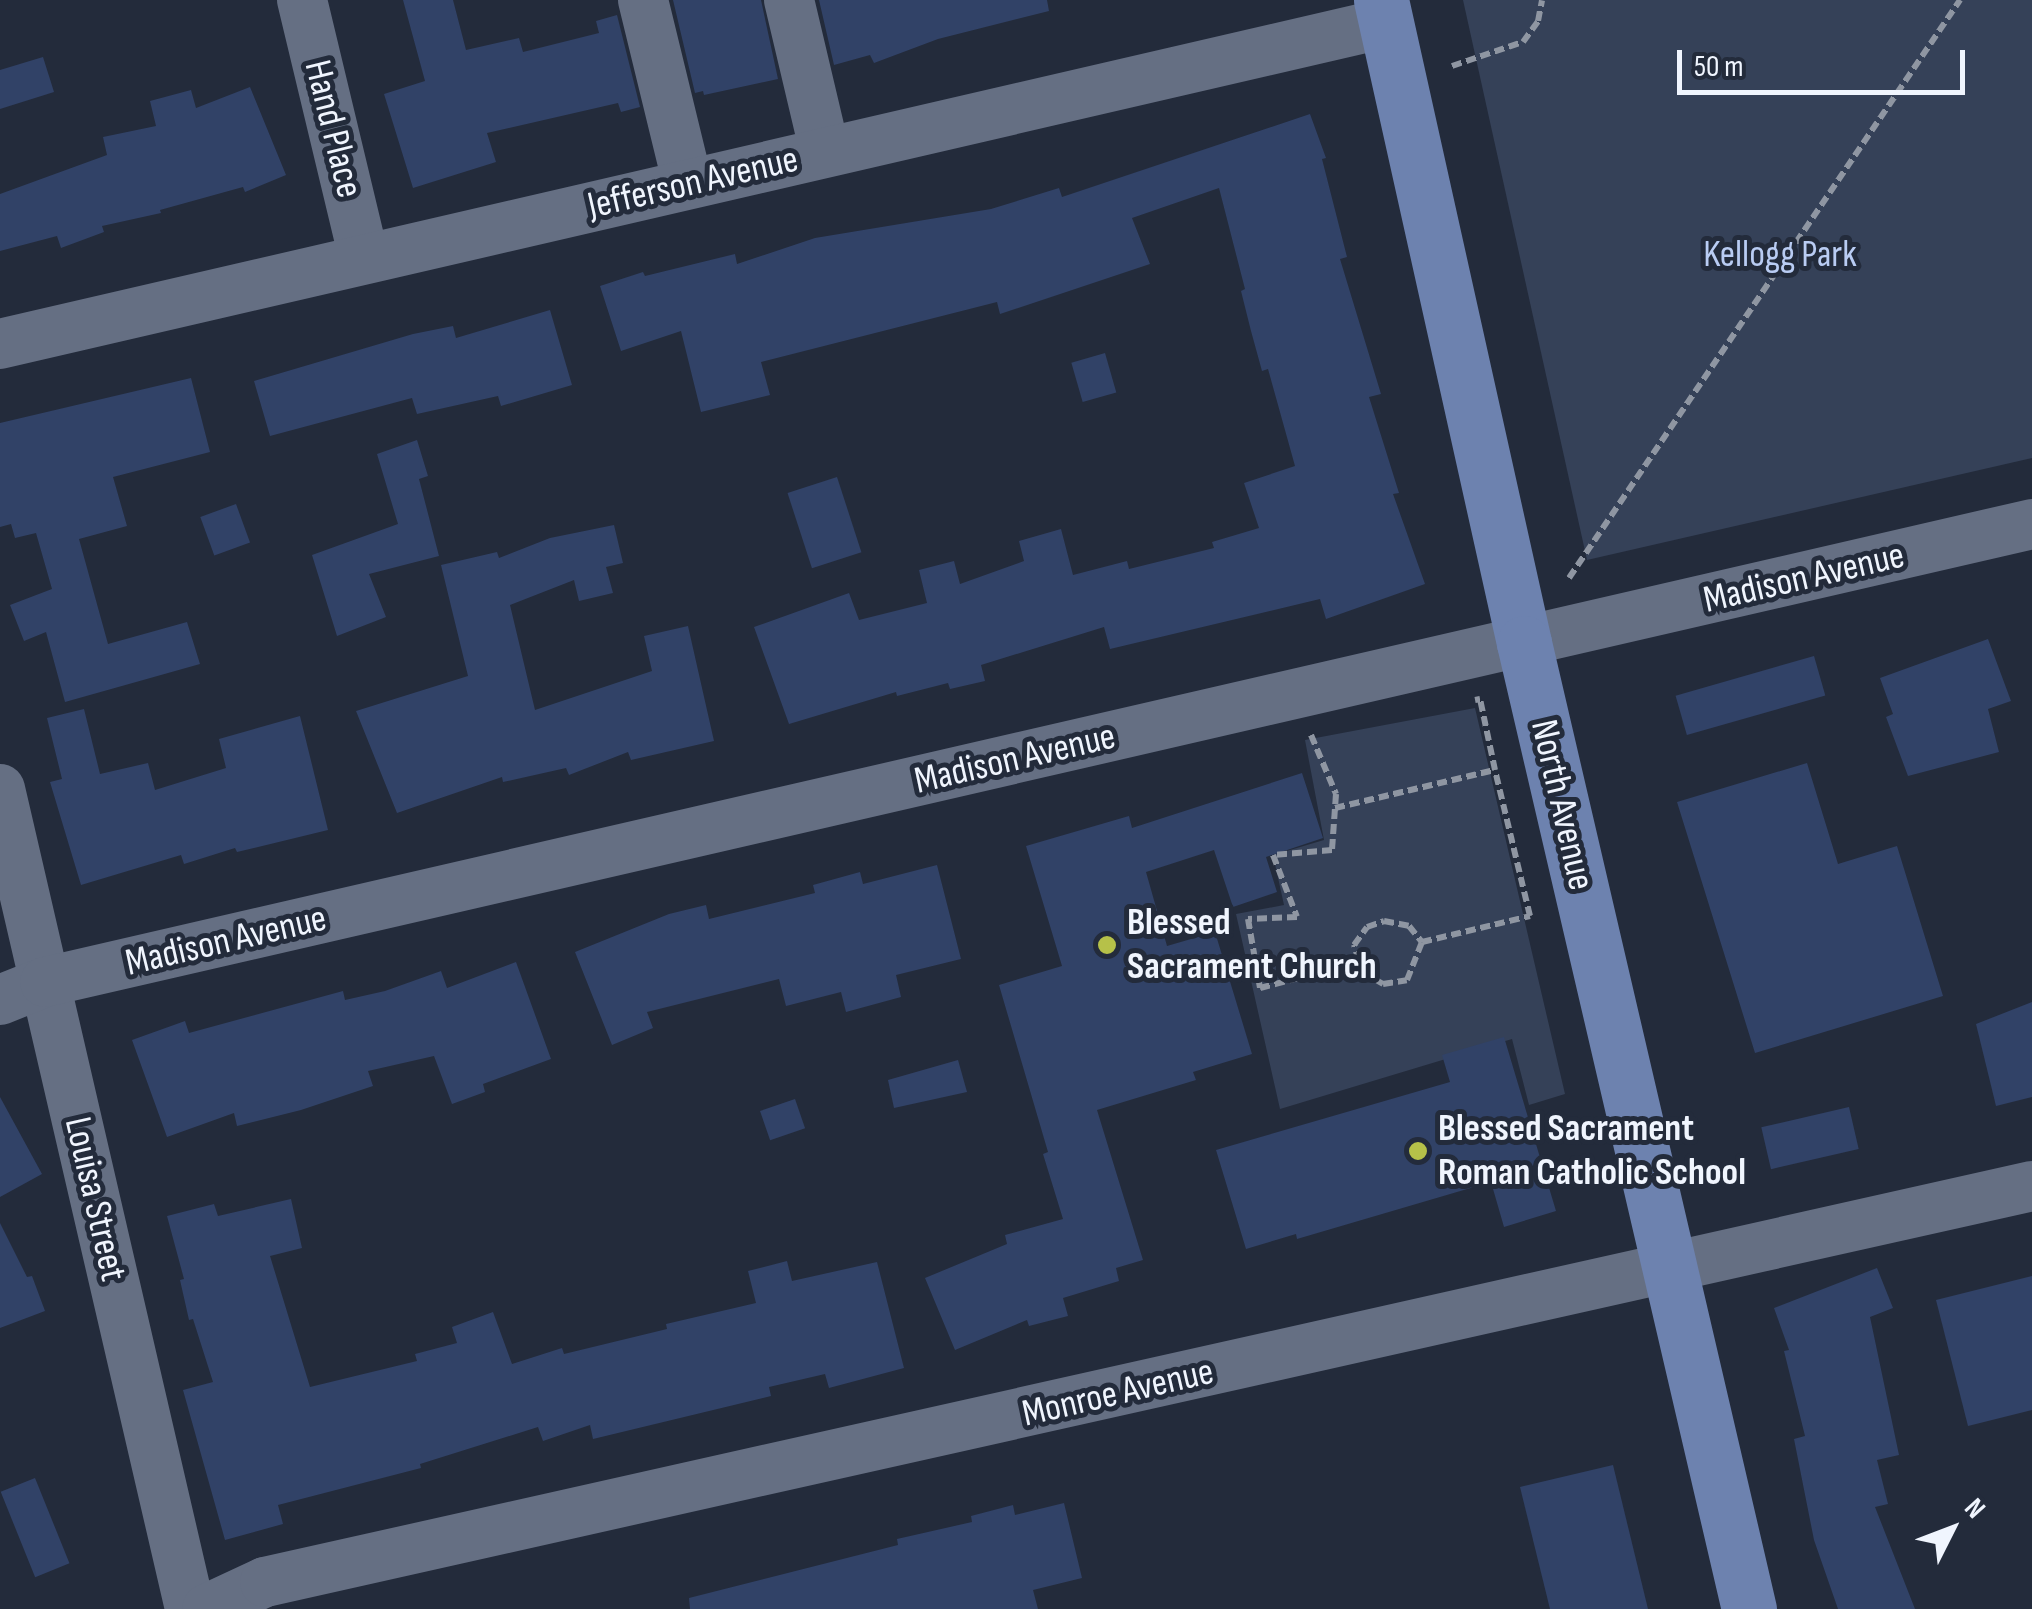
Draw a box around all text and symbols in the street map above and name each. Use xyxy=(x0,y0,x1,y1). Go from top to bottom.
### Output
scale bar xyxy=(1682,30,1970,92)
text: 50 m xyxy=(1694,49,1743,85)
street label: Hand Place xyxy=(294,55,372,203)
street label: Jefferson Avenue xyxy=(583,137,803,229)
park label: Kellogg Park xyxy=(1703,232,1857,278)
street label: Madison Avenue xyxy=(1699,533,1909,623)
street label: Madison Avenue xyxy=(910,714,1120,804)
street label: North Avenue xyxy=(1520,715,1604,895)
street label: Madison Avenue xyxy=(121,896,331,986)
place label: Blessed Sacrament Church xyxy=(1127,900,1377,989)
marker: Blessed Sacrament Church xyxy=(1096,934,1118,956)
place label: Blessed Sacrament Roman Catholic School xyxy=(1438,1106,1746,1196)
street label: Louisa Street xyxy=(54,1113,136,1285)
marker: Blessed Sacrament Roman Catholic School xyxy=(1407,1140,1429,1162)
street label: Monroe Avenue xyxy=(1018,1349,1218,1437)
north arrow xyxy=(1902,1479,2002,1579)
text: N xyxy=(1957,1492,1992,1525)

